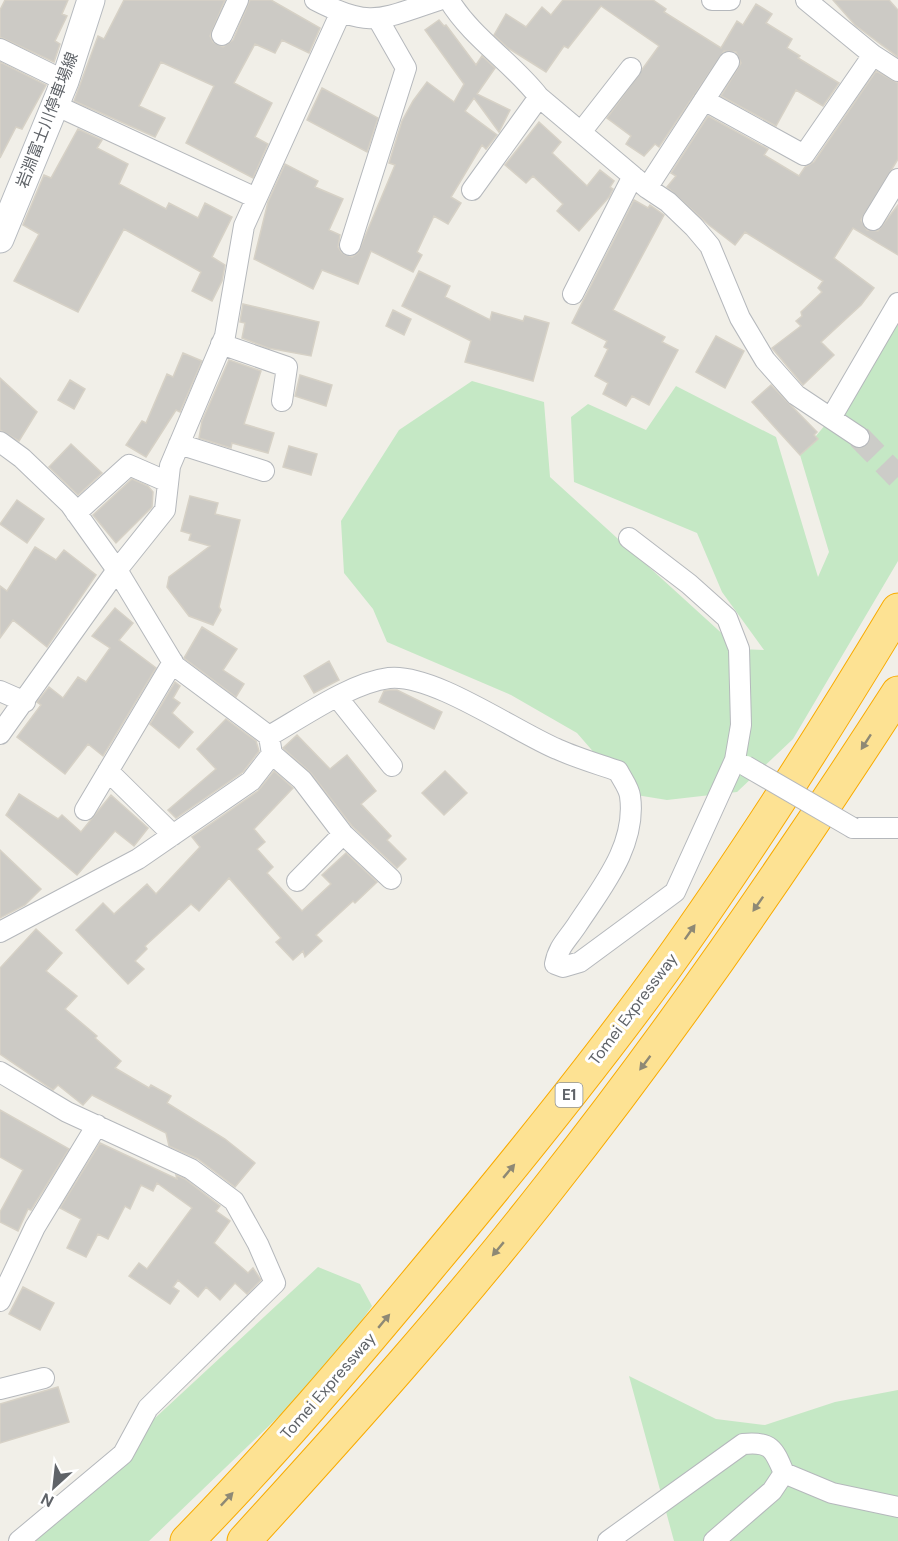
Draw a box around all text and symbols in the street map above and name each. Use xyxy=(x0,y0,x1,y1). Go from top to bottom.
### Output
street label: 岩淵富士川停車場線 xyxy=(11,49,83,191)
one-way arrow xyxy=(861,734,872,750)
one-way arrow xyxy=(753,896,764,912)
one-way arrow xyxy=(684,924,695,940)
street label: Tomei Expressway xyxy=(584,949,682,1069)
one-way arrow xyxy=(638,1055,651,1071)
road number: E1 xyxy=(556,1083,582,1107)
one-way arrow xyxy=(502,1163,515,1179)
one-way arrow xyxy=(493,1242,505,1257)
one-way arrow xyxy=(377,1314,390,1329)
street label: Tomei Expressway xyxy=(276,1328,380,1444)
north arrow xyxy=(24,1457,84,1517)
text: N xyxy=(37,1488,57,1512)
one-way arrow xyxy=(220,1491,234,1506)

